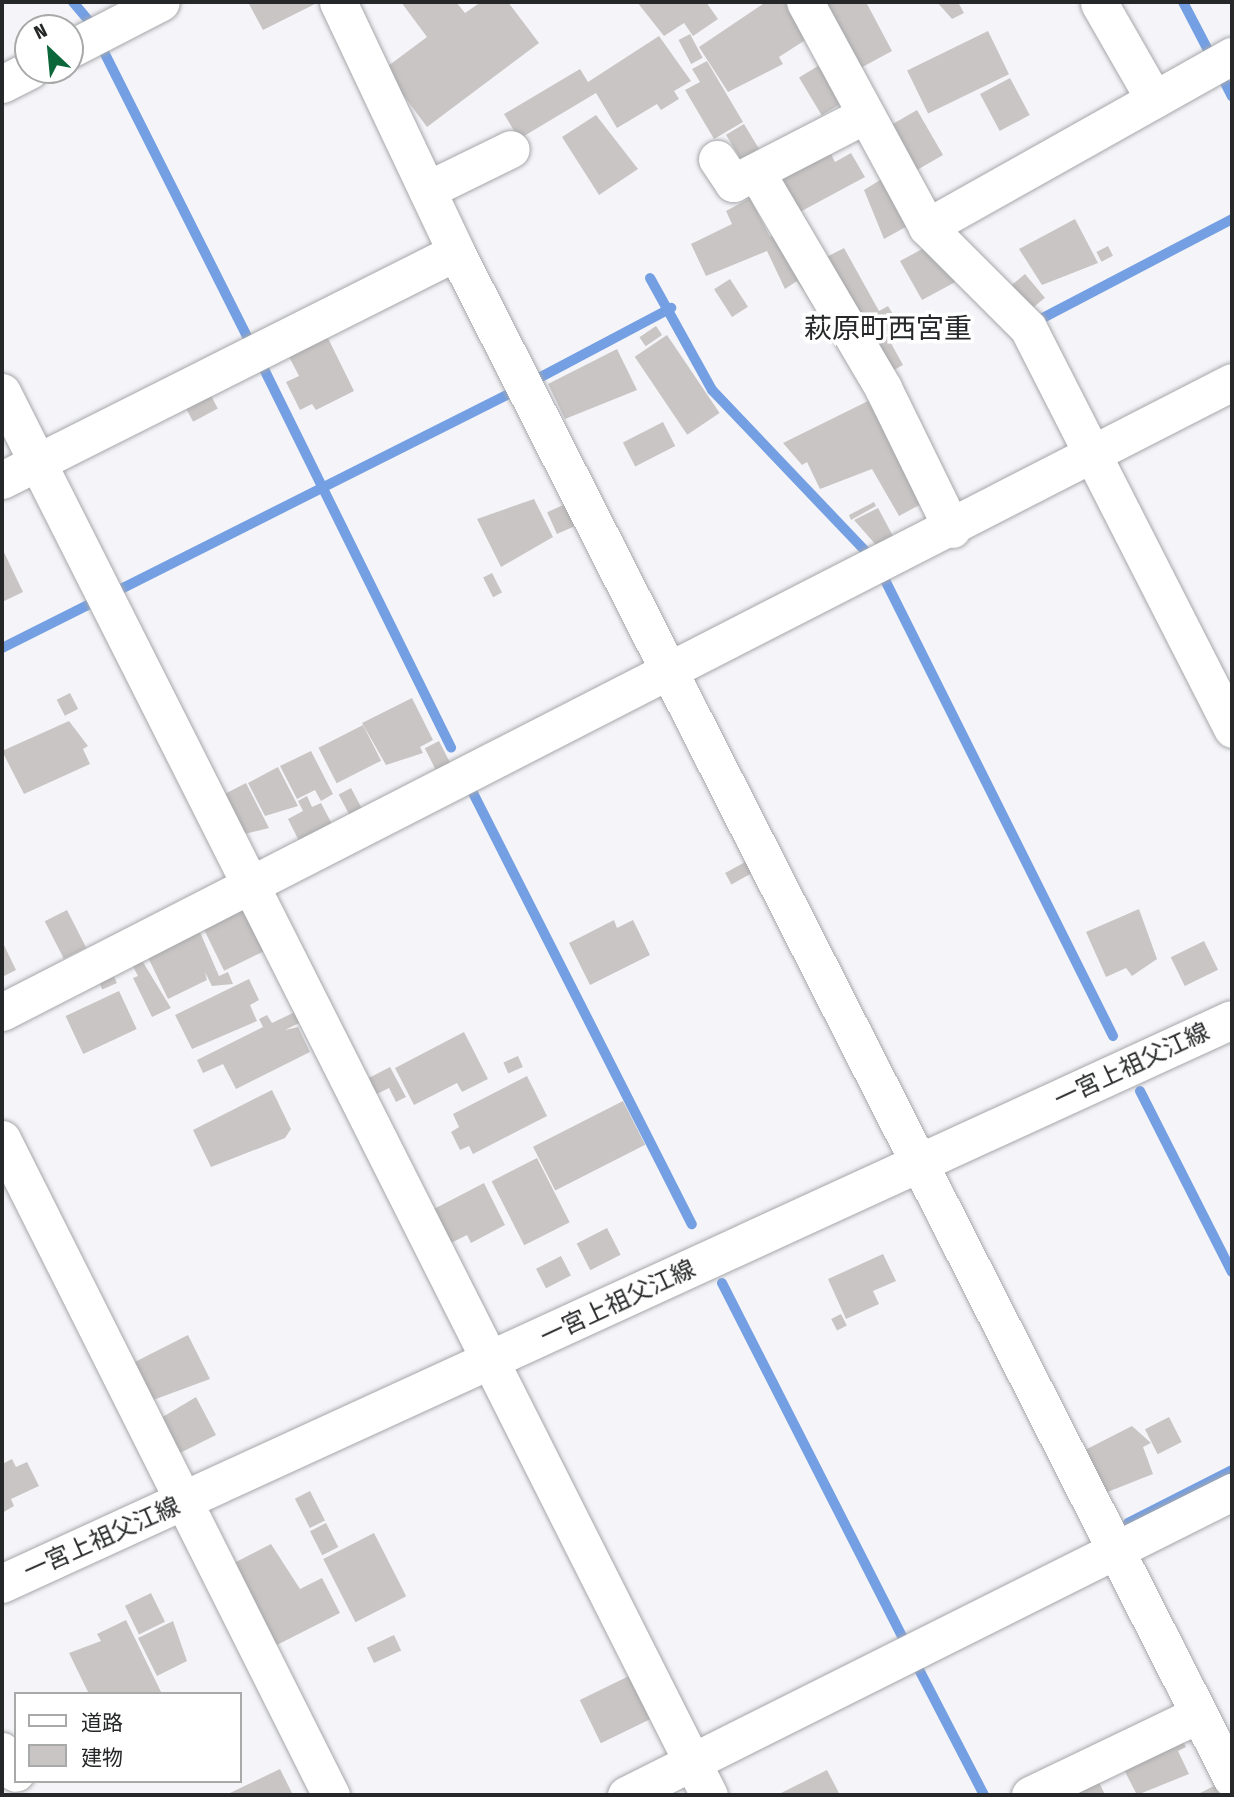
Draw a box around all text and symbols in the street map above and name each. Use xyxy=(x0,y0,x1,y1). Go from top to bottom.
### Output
north arrow xyxy=(14,14,84,84)
text: N xyxy=(30,19,51,44)
district label: 萩原町西宮重 xyxy=(804,312,972,346)
street label: 一宮上祖父江線 xyxy=(1050,1017,1214,1115)
street label: 一宮上祖父江線 xyxy=(536,1254,700,1352)
street label: 一宮上祖父江線 xyxy=(19,1492,185,1586)
legend xyxy=(14,1692,242,1783)
text: 道路 xyxy=(81,1710,123,1736)
text: 建物 xyxy=(81,1745,123,1771)

